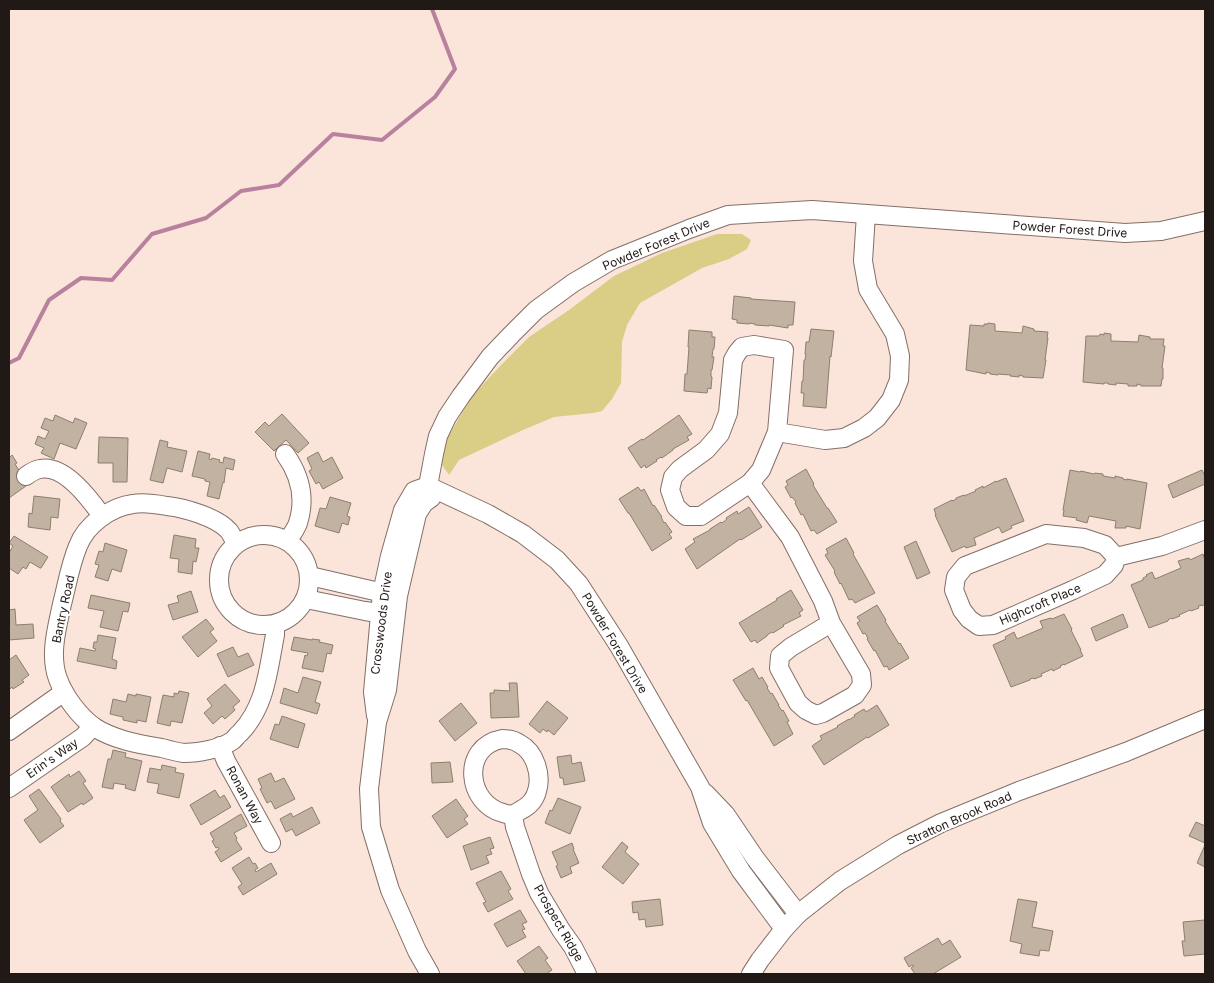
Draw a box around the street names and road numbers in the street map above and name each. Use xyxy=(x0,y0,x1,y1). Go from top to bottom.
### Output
street label: Powder Forest Drive xyxy=(600,215,712,273)
street label: Powder Forest Drive xyxy=(1012,218,1128,240)
street label: Crosswoods Drive xyxy=(367,571,395,675)
street label: Bantry Road xyxy=(48,574,78,644)
street label: Highcroft Place xyxy=(997,580,1083,628)
street label: Powder Forest Drive xyxy=(579,590,651,696)
street label: Erin's Way xyxy=(23,735,81,781)
street label: Ronan Way xyxy=(223,763,267,827)
street label: Stratton Brook Road xyxy=(904,788,1014,848)
street label: Prospect Ridge xyxy=(531,882,587,964)

